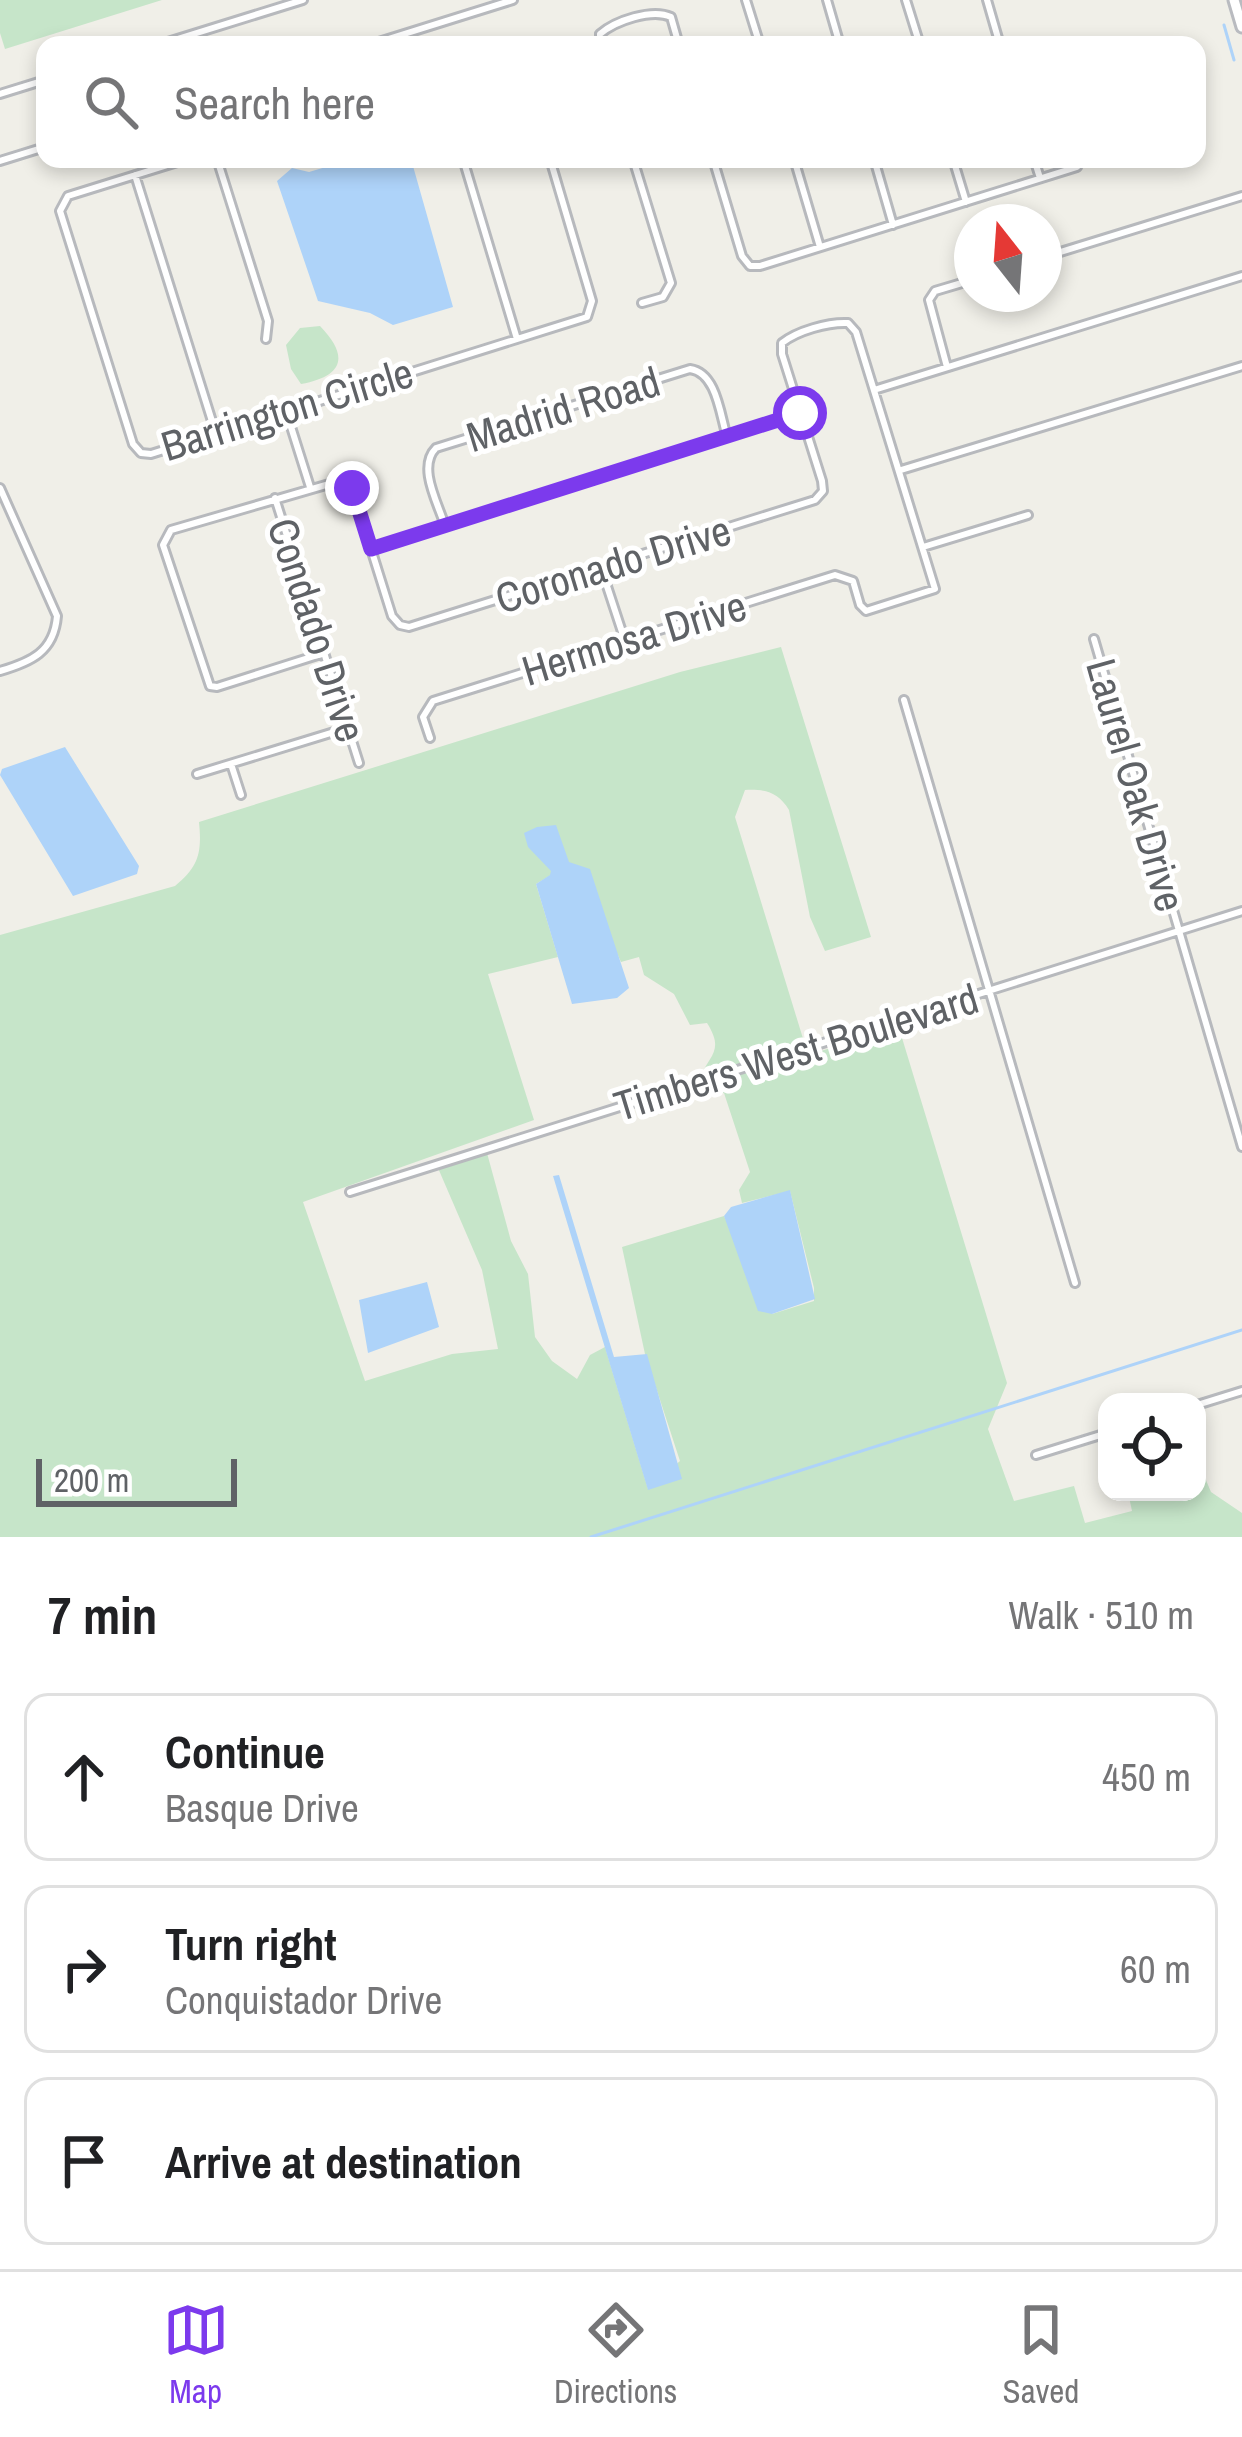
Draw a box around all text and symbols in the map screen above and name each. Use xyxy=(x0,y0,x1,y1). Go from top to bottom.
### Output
search box xyxy=(36,36,1206,168)
icon: search xyxy=(78,69,144,135)
text: Search here xyxy=(174,72,375,133)
north arrow xyxy=(954,204,1062,312)
street label: Barrington Circle xyxy=(154,344,420,474)
street label: Madrid Road xyxy=(460,353,666,465)
route start xyxy=(773,386,827,440)
route end xyxy=(325,461,379,515)
street label: Coronado Drive xyxy=(489,502,737,626)
street label: Condado Drive xyxy=(255,511,379,749)
street label: Hermosa Drive xyxy=(515,577,753,699)
street label: Laurel Oak Drive xyxy=(1073,652,1199,918)
street label: Timbers West Boulevard xyxy=(607,970,985,1134)
map controls xyxy=(1098,1393,1206,1501)
button: locate xyxy=(1098,1393,1206,1501)
scale bar xyxy=(36,1453,237,1506)
text: 200 m xyxy=(54,1458,129,1502)
text: 7 min xyxy=(48,1581,157,1650)
text: Walk · 510 m xyxy=(1009,1589,1194,1641)
text: Continue xyxy=(165,1721,325,1782)
icon: ahead xyxy=(51,1744,117,1810)
text: 450 m xyxy=(1102,1751,1191,1803)
text: Basque Drive xyxy=(165,1782,359,1834)
text: Turn right xyxy=(165,1913,337,1974)
icon: right xyxy=(51,1936,117,2002)
text: 60 m xyxy=(1120,1943,1191,1995)
text: Conquistador Drive xyxy=(165,1974,442,2026)
icon: arrive xyxy=(51,2128,117,2194)
text: Arrive at destination xyxy=(165,2131,522,2192)
tab: Map xyxy=(163,2297,229,2413)
tab: Directions xyxy=(554,2297,677,2413)
tab: Saved xyxy=(1003,2297,1079,2413)

